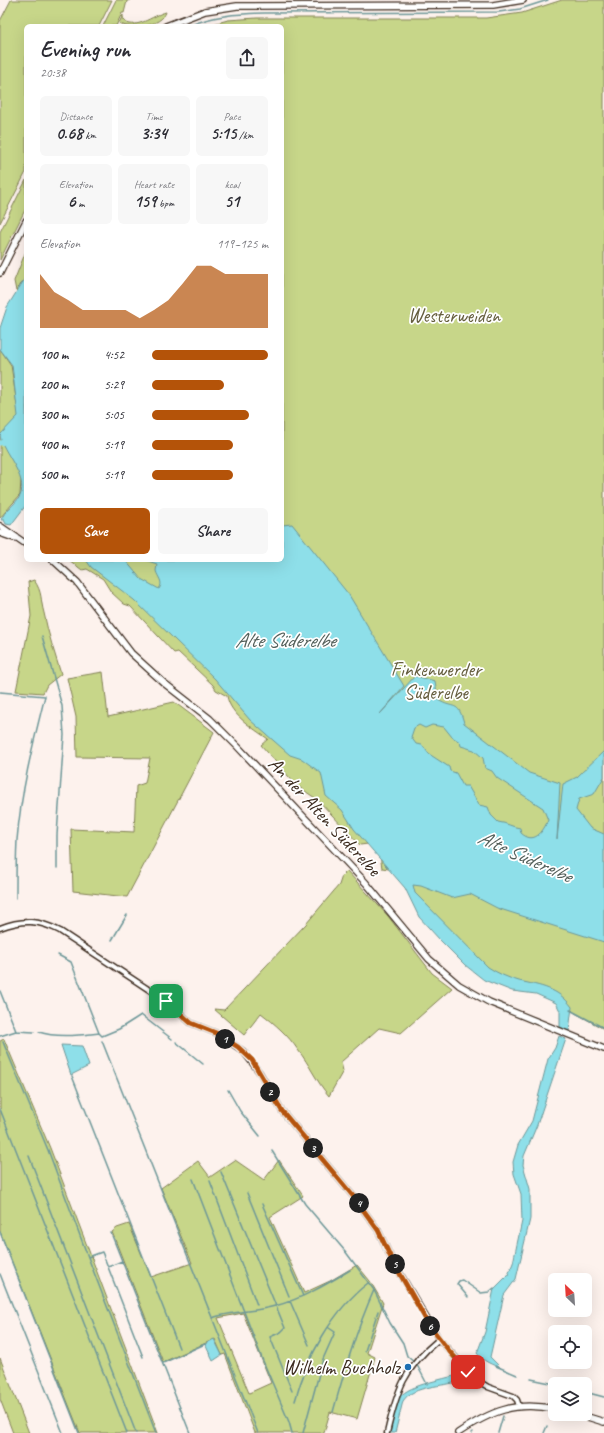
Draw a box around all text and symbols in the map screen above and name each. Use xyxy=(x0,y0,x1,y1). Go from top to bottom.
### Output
text: Evening run xyxy=(40,36,130,64)
button: share xyxy=(226,37,268,79)
text: 20:38 xyxy=(40,65,66,81)
text: Distance xyxy=(60,109,92,123)
text: Time xyxy=(146,109,162,123)
text: Pace xyxy=(224,109,240,123)
text: 0.68 xyxy=(56,123,83,144)
text: 3:34 xyxy=(141,123,167,144)
text: 5:15 xyxy=(211,123,236,144)
text: km xyxy=(83,128,96,142)
text: /km xyxy=(236,128,253,142)
text: Elevation xyxy=(59,177,93,191)
text: Heart rate xyxy=(134,177,174,191)
text: kcal xyxy=(225,177,239,191)
text: 6 xyxy=(68,191,76,212)
text: 159 xyxy=(134,191,156,212)
text: 51 xyxy=(224,191,240,212)
text: m xyxy=(76,196,84,210)
text: bpm xyxy=(156,196,174,210)
text: Elevation xyxy=(40,236,80,252)
text: 119–125 m xyxy=(217,236,268,252)
park label: Westerweiden xyxy=(408,303,501,328)
text: 100 m xyxy=(40,347,68,363)
text: 4:52 xyxy=(104,347,124,363)
text: 200 m xyxy=(40,377,68,393)
text: 5:29 xyxy=(104,377,124,393)
text: 300 m xyxy=(40,407,68,423)
text: 5:05 xyxy=(104,407,124,423)
text: 400 m xyxy=(40,437,68,453)
text: 5:19 xyxy=(104,437,124,453)
text: 500 m xyxy=(40,467,68,483)
text: 5:19 xyxy=(104,467,124,483)
button: Save xyxy=(40,508,150,554)
button: Share xyxy=(158,508,268,554)
water label: Alte Süderelbe xyxy=(235,627,338,653)
park label: Finkenwerder Süderelbe xyxy=(391,657,483,705)
street label: An der Alten Süderelbe xyxy=(263,751,387,882)
water label: Alte Süderelbe xyxy=(474,824,579,889)
pin xyxy=(149,984,183,1018)
icon: arrive xyxy=(155,990,177,1012)
pin: 1 xyxy=(215,1029,235,1049)
text: 1 xyxy=(223,1032,227,1046)
pin: 2 xyxy=(260,1082,280,1102)
text: 2 xyxy=(268,1085,272,1099)
pin: 3 xyxy=(303,1138,323,1158)
text: 3 xyxy=(311,1141,315,1155)
pin: 4 xyxy=(349,1193,369,1213)
text: 4 xyxy=(357,1196,361,1210)
pin: 5 xyxy=(385,1254,405,1274)
text: 5 xyxy=(393,1257,397,1271)
north arrow xyxy=(548,1273,592,1317)
map controls xyxy=(548,1273,592,1421)
pin: 6 xyxy=(420,1316,440,1336)
text: 6 xyxy=(427,1319,433,1333)
button: locate xyxy=(548,1325,592,1369)
place label: Wilhelm Buchholz xyxy=(283,1355,402,1380)
pin xyxy=(451,1355,485,1389)
icon: check xyxy=(457,1361,479,1383)
marker: Wilhelm Buchholz xyxy=(403,1362,413,1372)
button: layers xyxy=(548,1377,592,1421)

